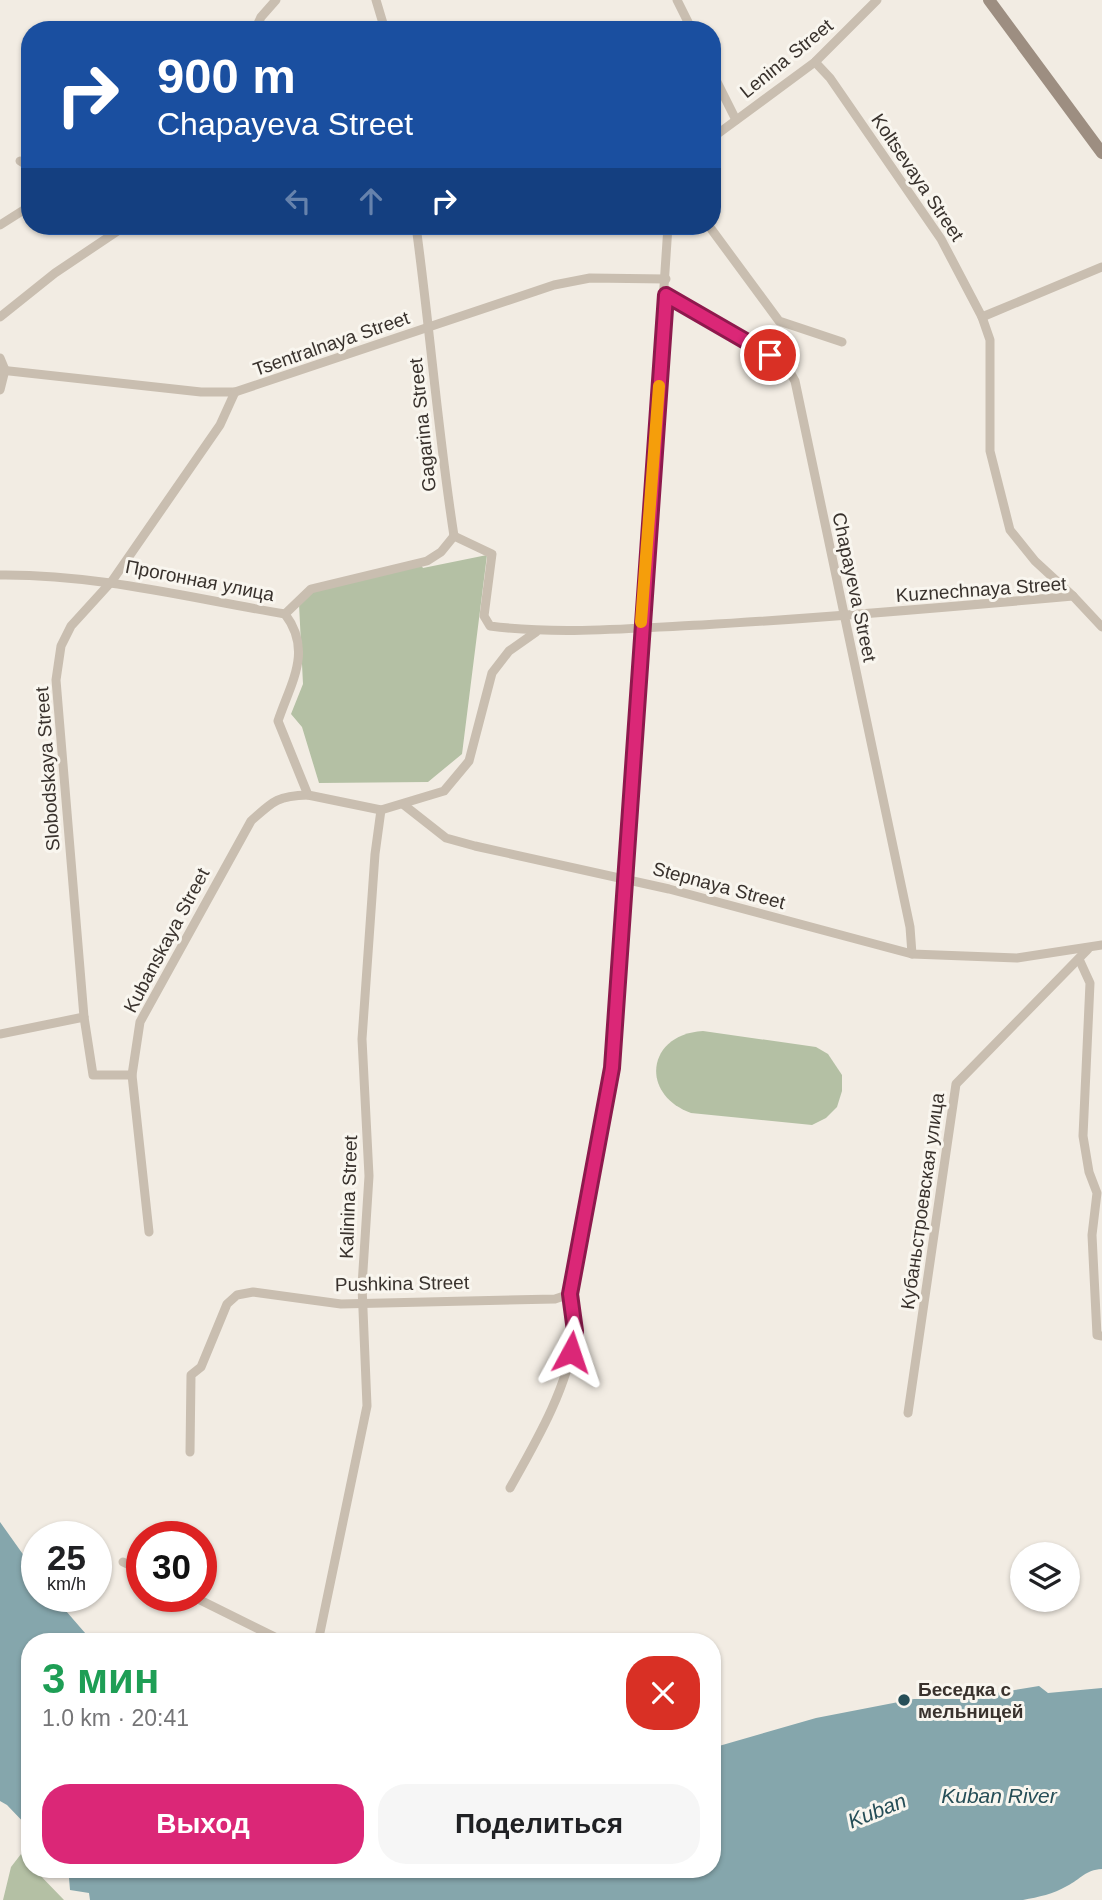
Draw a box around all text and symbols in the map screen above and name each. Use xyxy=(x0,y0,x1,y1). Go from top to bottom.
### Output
street label: Lenina Street xyxy=(736,14,837,102)
icon: right xyxy=(42,49,133,140)
text: 900 m xyxy=(157,49,296,103)
text: Chapayeva Street xyxy=(157,106,413,142)
street label: Koltsevaya Street xyxy=(867,110,968,245)
icon: left xyxy=(279,182,317,220)
icon: ahead xyxy=(352,182,390,220)
icon: right xyxy=(425,182,463,220)
street label: Tsentralnaya Street xyxy=(250,307,413,380)
pin xyxy=(740,325,800,385)
icon: arrive xyxy=(751,336,789,374)
street label: Gagarina Street xyxy=(405,356,440,493)
street label: Chapayeva Street xyxy=(828,511,881,664)
street label: Прогонная улица xyxy=(124,556,277,605)
street label: Kuznechnaya Street xyxy=(895,573,1068,606)
street label: Slobodskaya Street xyxy=(31,685,64,852)
street label: Stepnaya Street xyxy=(650,858,788,913)
street label: Kubanskaya Street xyxy=(119,864,214,1016)
street label: Кубаньстроевская улица xyxy=(897,1091,948,1311)
street label: Kalinina Street xyxy=(336,1134,361,1259)
street label: Pushkina Street xyxy=(335,1272,470,1295)
position arrow xyxy=(534,1315,608,1389)
speed limit sign: 30 xyxy=(126,1521,217,1612)
text: 25 xyxy=(47,1538,86,1577)
map controls xyxy=(1010,1542,1080,1612)
button: layers xyxy=(1010,1542,1080,1612)
text: km/h xyxy=(47,1574,86,1594)
text: 3 мин xyxy=(42,1655,159,1702)
button: close xyxy=(626,1656,700,1730)
place label: Беседка с мельницей xyxy=(918,1679,1023,1722)
marker: Беседка с мельницей xyxy=(896,1692,912,1708)
text: 1.0 km · 20:41 xyxy=(42,1705,189,1731)
button: Выход xyxy=(42,1784,364,1864)
button: Поделиться xyxy=(378,1784,700,1864)
water label: Kuban River xyxy=(941,1784,1058,1807)
water label: Kuban xyxy=(844,1788,909,1833)

